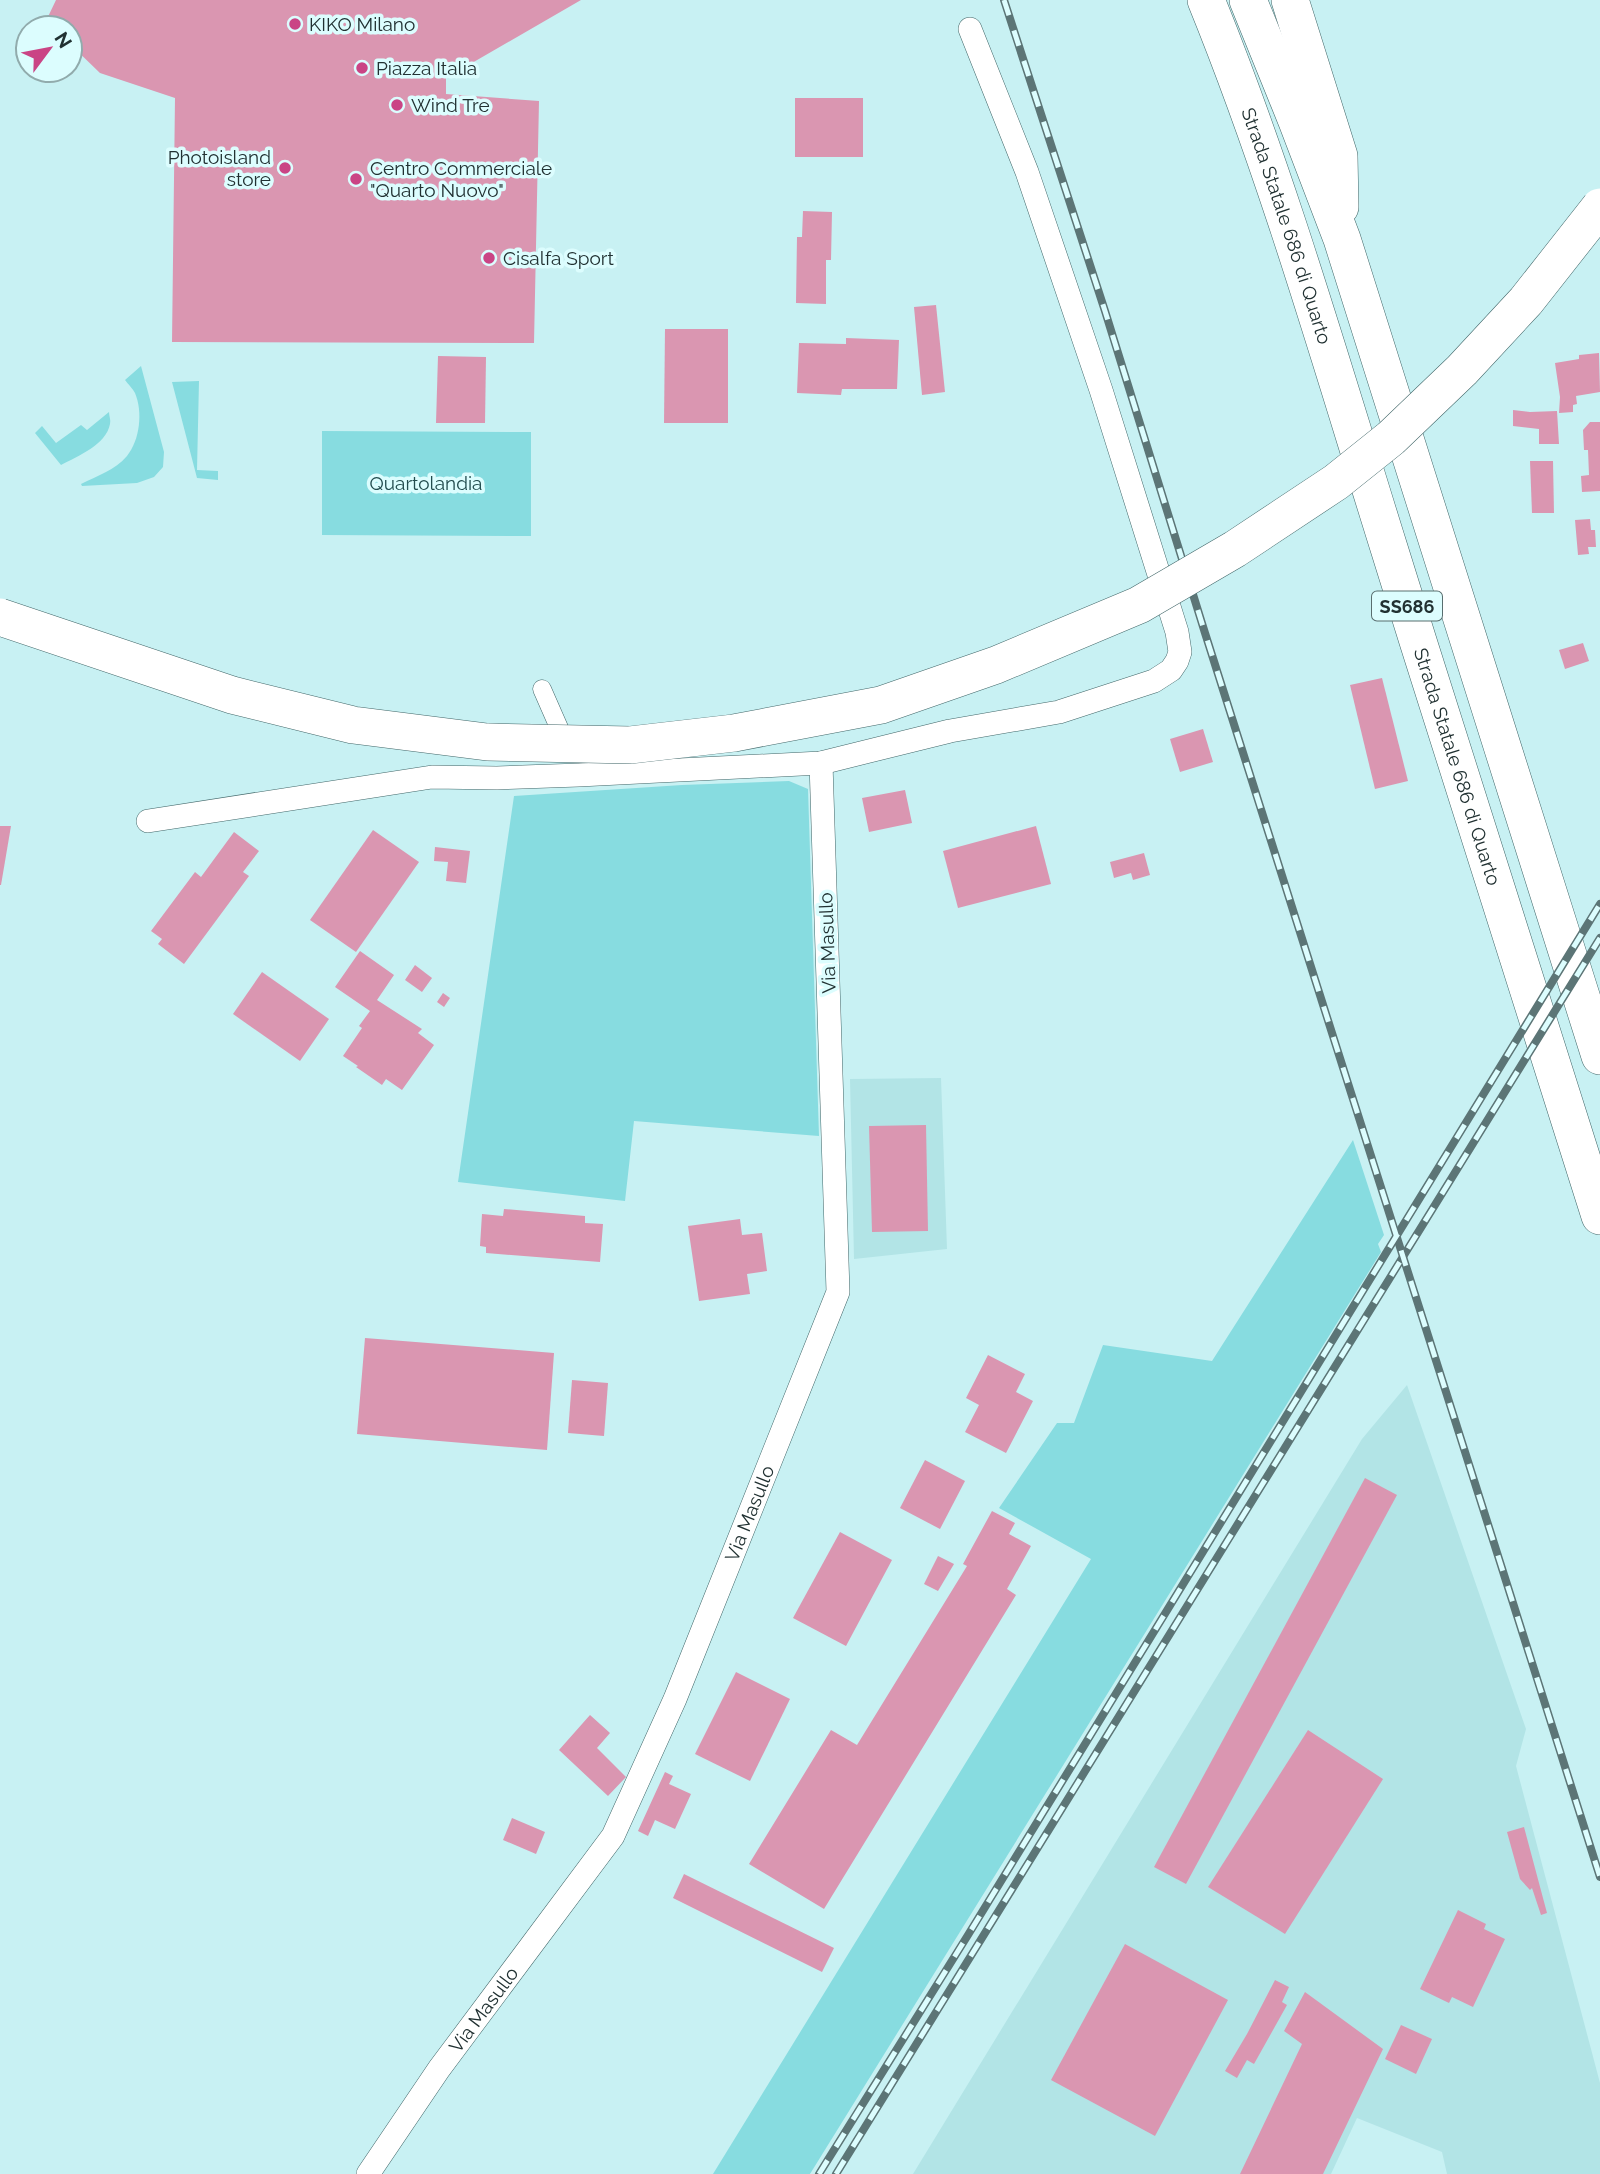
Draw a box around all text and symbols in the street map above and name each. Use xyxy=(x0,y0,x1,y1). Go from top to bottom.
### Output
place label: KIKO Milano xyxy=(309,13,415,35)
north arrow xyxy=(14,14,84,84)
marker: KIKO Milano xyxy=(287,16,303,32)
text: N xyxy=(50,28,77,52)
place label: Piazza Italia xyxy=(376,57,477,79)
marker: Piazza Italia xyxy=(354,60,370,76)
place label: Wind Tre xyxy=(411,94,490,116)
marker: Wind Tre xyxy=(389,97,405,113)
street label: Strada Statale 686 di Quarto xyxy=(1237,105,1336,347)
place label: Photoisland store xyxy=(168,146,271,190)
place label: Centro Commerciale "Quarto Nuovo" xyxy=(370,157,552,201)
marker: Photoisland store xyxy=(277,160,293,176)
marker: Centro Commerciale "Quarto Nuovo" xyxy=(348,171,364,187)
place label: Cisalfa Sport xyxy=(503,247,615,269)
marker: Cisalfa Sport xyxy=(481,250,497,266)
park label: Quartolandia xyxy=(370,472,482,494)
road number: SS686 xyxy=(1372,592,1442,620)
street label: Strada Statale 686 di Quarto xyxy=(1410,645,1505,888)
street label: Via Masullo xyxy=(814,892,840,994)
street label: Via Masullo xyxy=(720,1462,778,1564)
street label: Via Masullo xyxy=(444,1962,523,2057)

